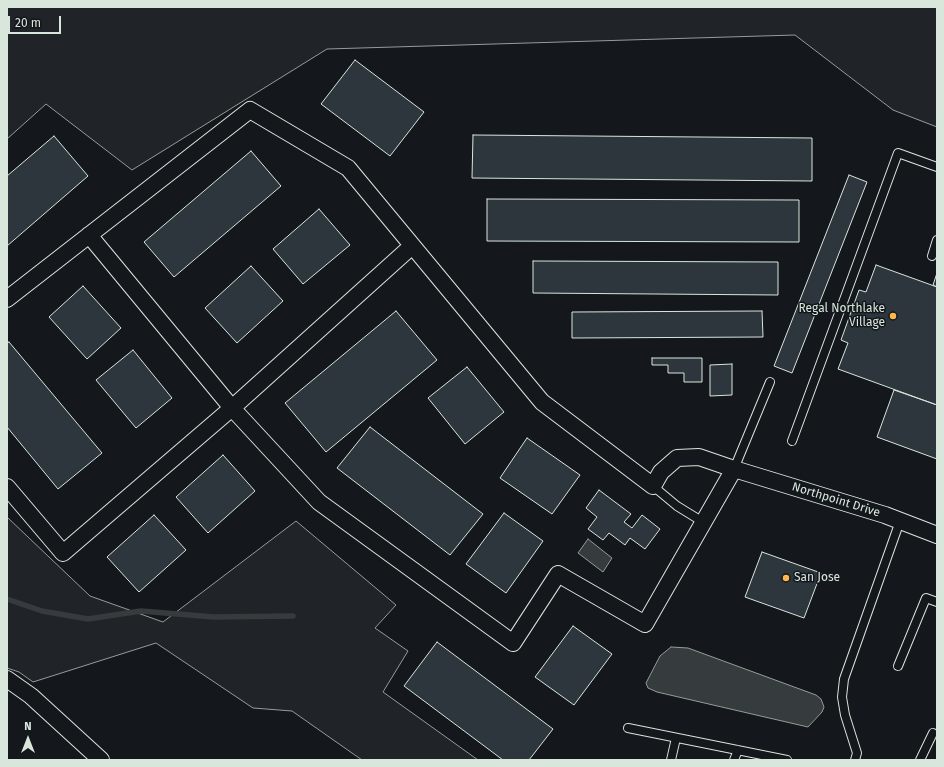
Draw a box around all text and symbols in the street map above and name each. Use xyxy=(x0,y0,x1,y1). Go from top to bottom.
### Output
scale bar xyxy=(10,8,63,34)
text: 20 m xyxy=(15,16,41,30)
place label: Regal Northlake Village xyxy=(799,302,885,330)
marker: Regal Northlake Village xyxy=(888,311,898,321)
street label: Northpoint Drive xyxy=(790,480,882,520)
place label: San Jose xyxy=(794,571,840,585)
marker: San Jose xyxy=(781,573,791,583)
north arrow xyxy=(8,719,48,759)
text: N xyxy=(24,720,32,733)

